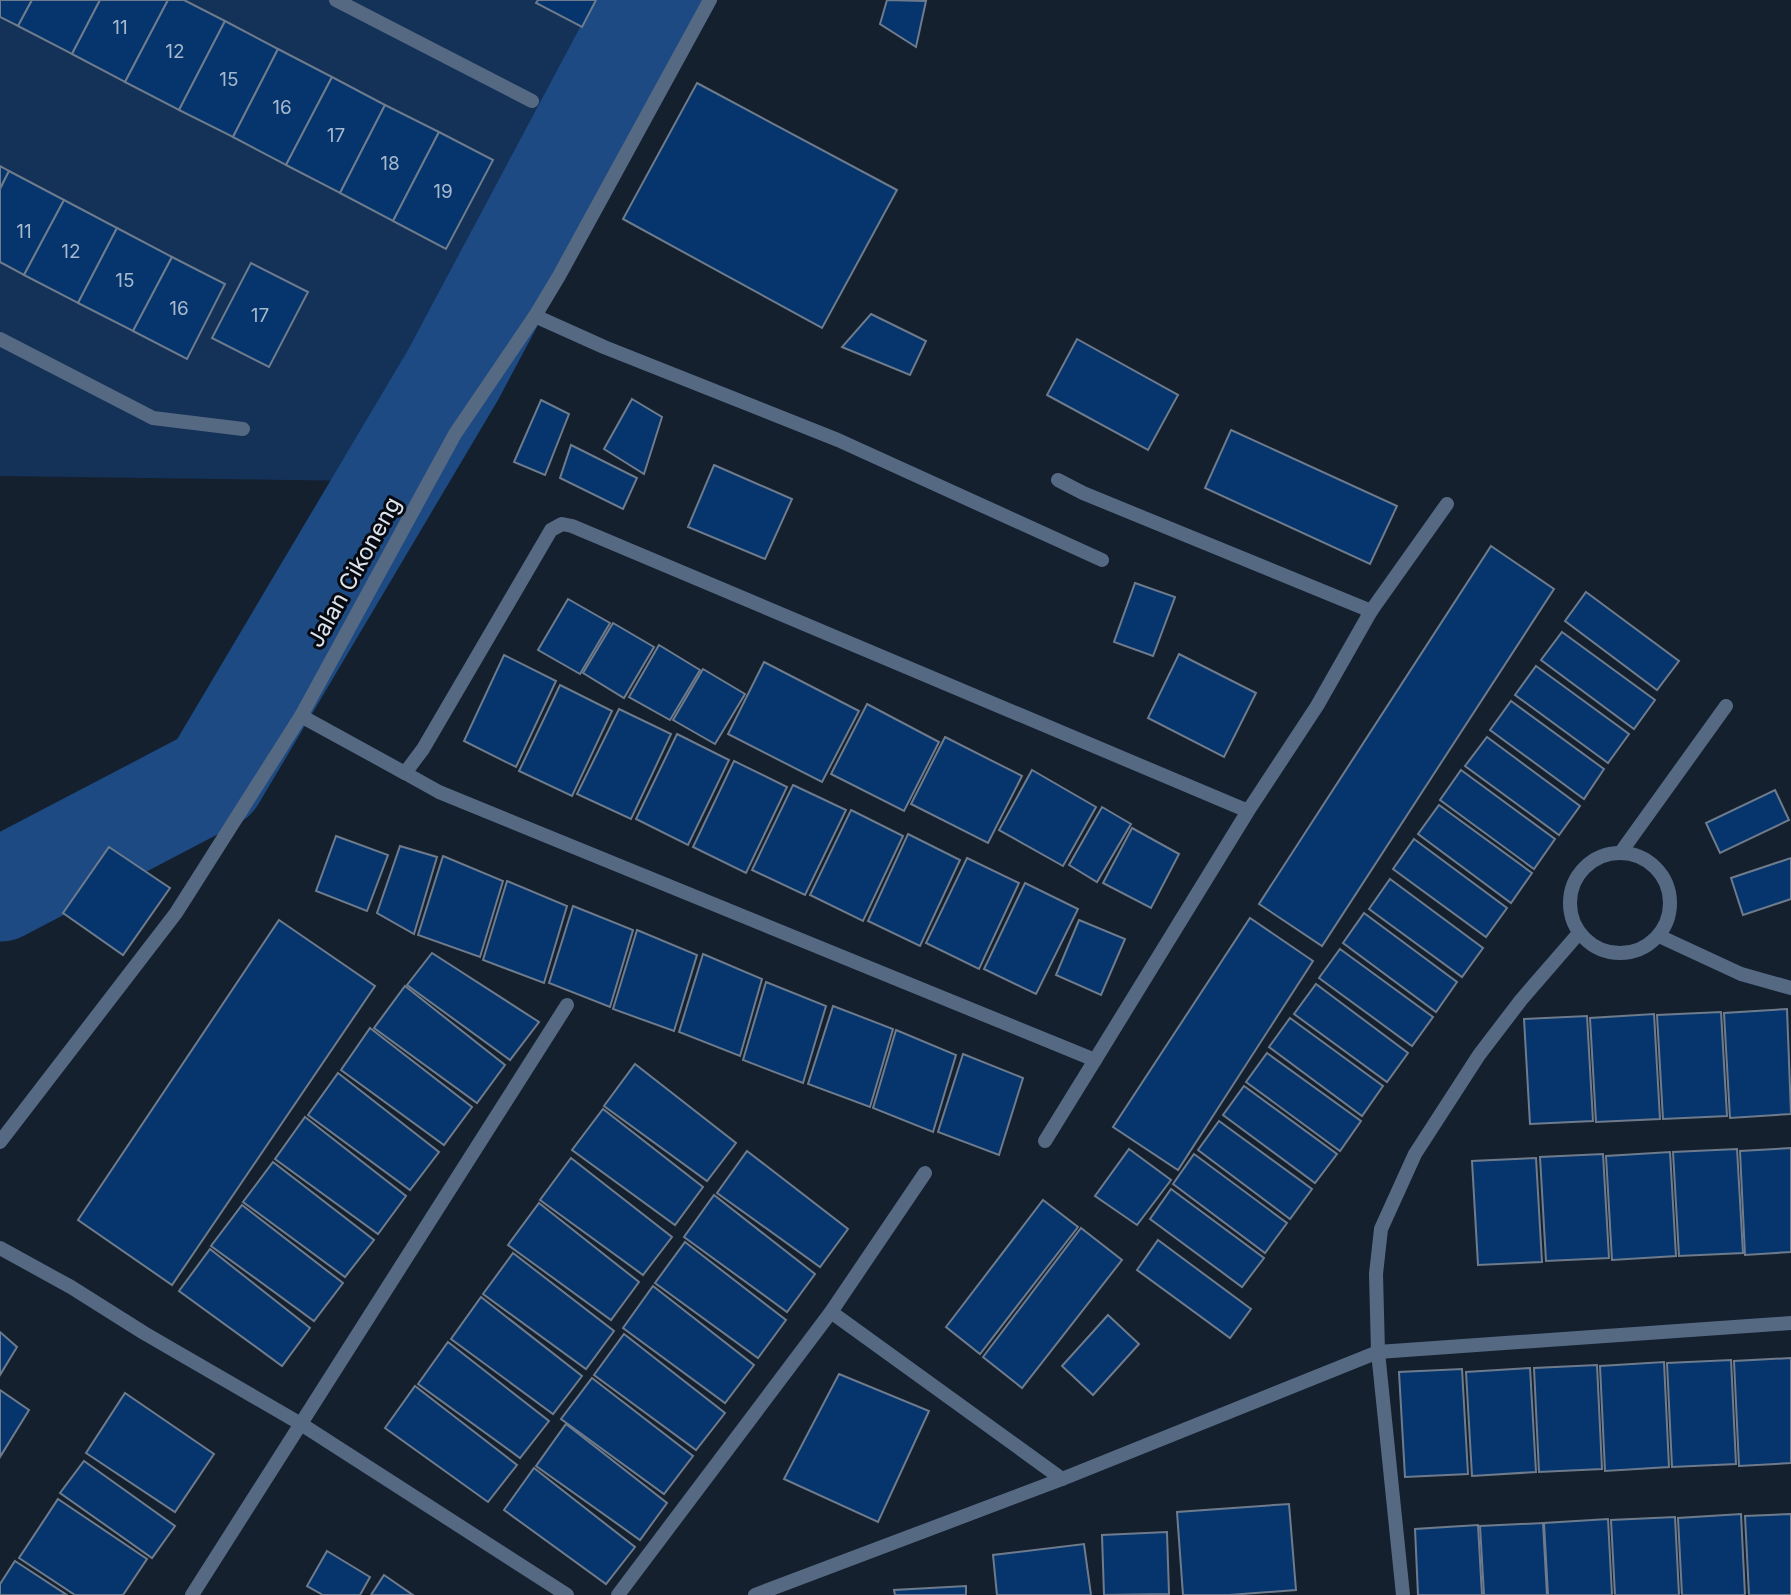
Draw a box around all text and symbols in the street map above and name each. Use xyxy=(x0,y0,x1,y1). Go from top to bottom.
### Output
house number: 11 xyxy=(112,16,128,39)
house number: 12 xyxy=(165,40,185,63)
house number: 15 xyxy=(219,68,239,91)
house number: 16 xyxy=(272,96,292,119)
house number: 17 xyxy=(327,124,345,147)
house number: 18 xyxy=(380,152,400,175)
house number: 19 xyxy=(433,180,453,203)
house number: 11 xyxy=(16,220,32,243)
house number: 12 xyxy=(61,240,81,263)
house number: 15 xyxy=(115,269,135,292)
house number: 16 xyxy=(169,297,189,320)
house number: 17 xyxy=(251,304,269,327)
street label: Jalan Cikoneng xyxy=(301,492,407,652)

